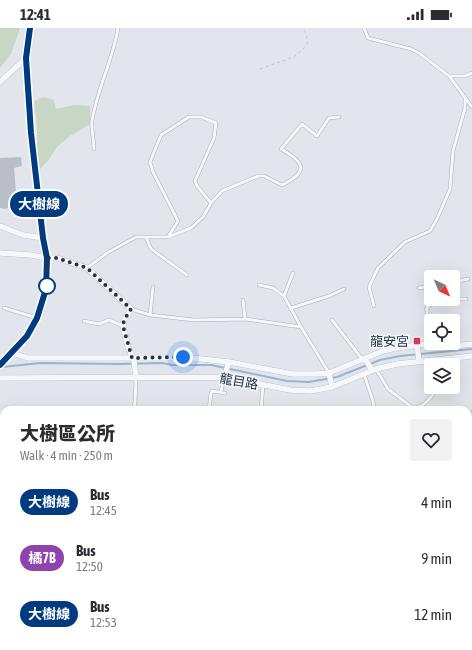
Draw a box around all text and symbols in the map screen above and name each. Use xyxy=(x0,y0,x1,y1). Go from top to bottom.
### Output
text: 12:41 xyxy=(20,6,51,23)
line badge: 大樹線 xyxy=(16,191,62,217)
text: 大樹線 xyxy=(18,196,60,212)
north arrow xyxy=(424,270,460,306)
map controls xyxy=(424,270,460,394)
unlabelled marker xyxy=(38,277,56,295)
button: locate xyxy=(424,314,460,350)
place label: 龍安宮 xyxy=(370,334,409,349)
marker: 龍安宮 xyxy=(412,336,422,346)
your location xyxy=(173,347,193,367)
button: layers xyxy=(424,358,460,394)
street label: 龍目路 xyxy=(218,371,259,392)
button: heart xyxy=(410,419,452,461)
text: 大樹區公所 xyxy=(20,422,115,444)
text: Walk · 4 min · 250 m xyxy=(20,448,113,463)
text: Bus xyxy=(90,486,110,503)
text: 大樹線 xyxy=(28,494,70,510)
text: 4 min xyxy=(421,494,452,511)
text: 12:45 xyxy=(90,503,117,518)
text: Bus xyxy=(76,542,96,559)
text: 橘7B xyxy=(28,550,56,566)
text: 9 min xyxy=(421,550,452,567)
text: 12:50 xyxy=(76,559,103,574)
text: Bus xyxy=(90,598,110,615)
text: 大樹線 xyxy=(28,606,70,622)
text: 12 min xyxy=(414,606,452,623)
text: 12:53 xyxy=(90,615,117,630)

